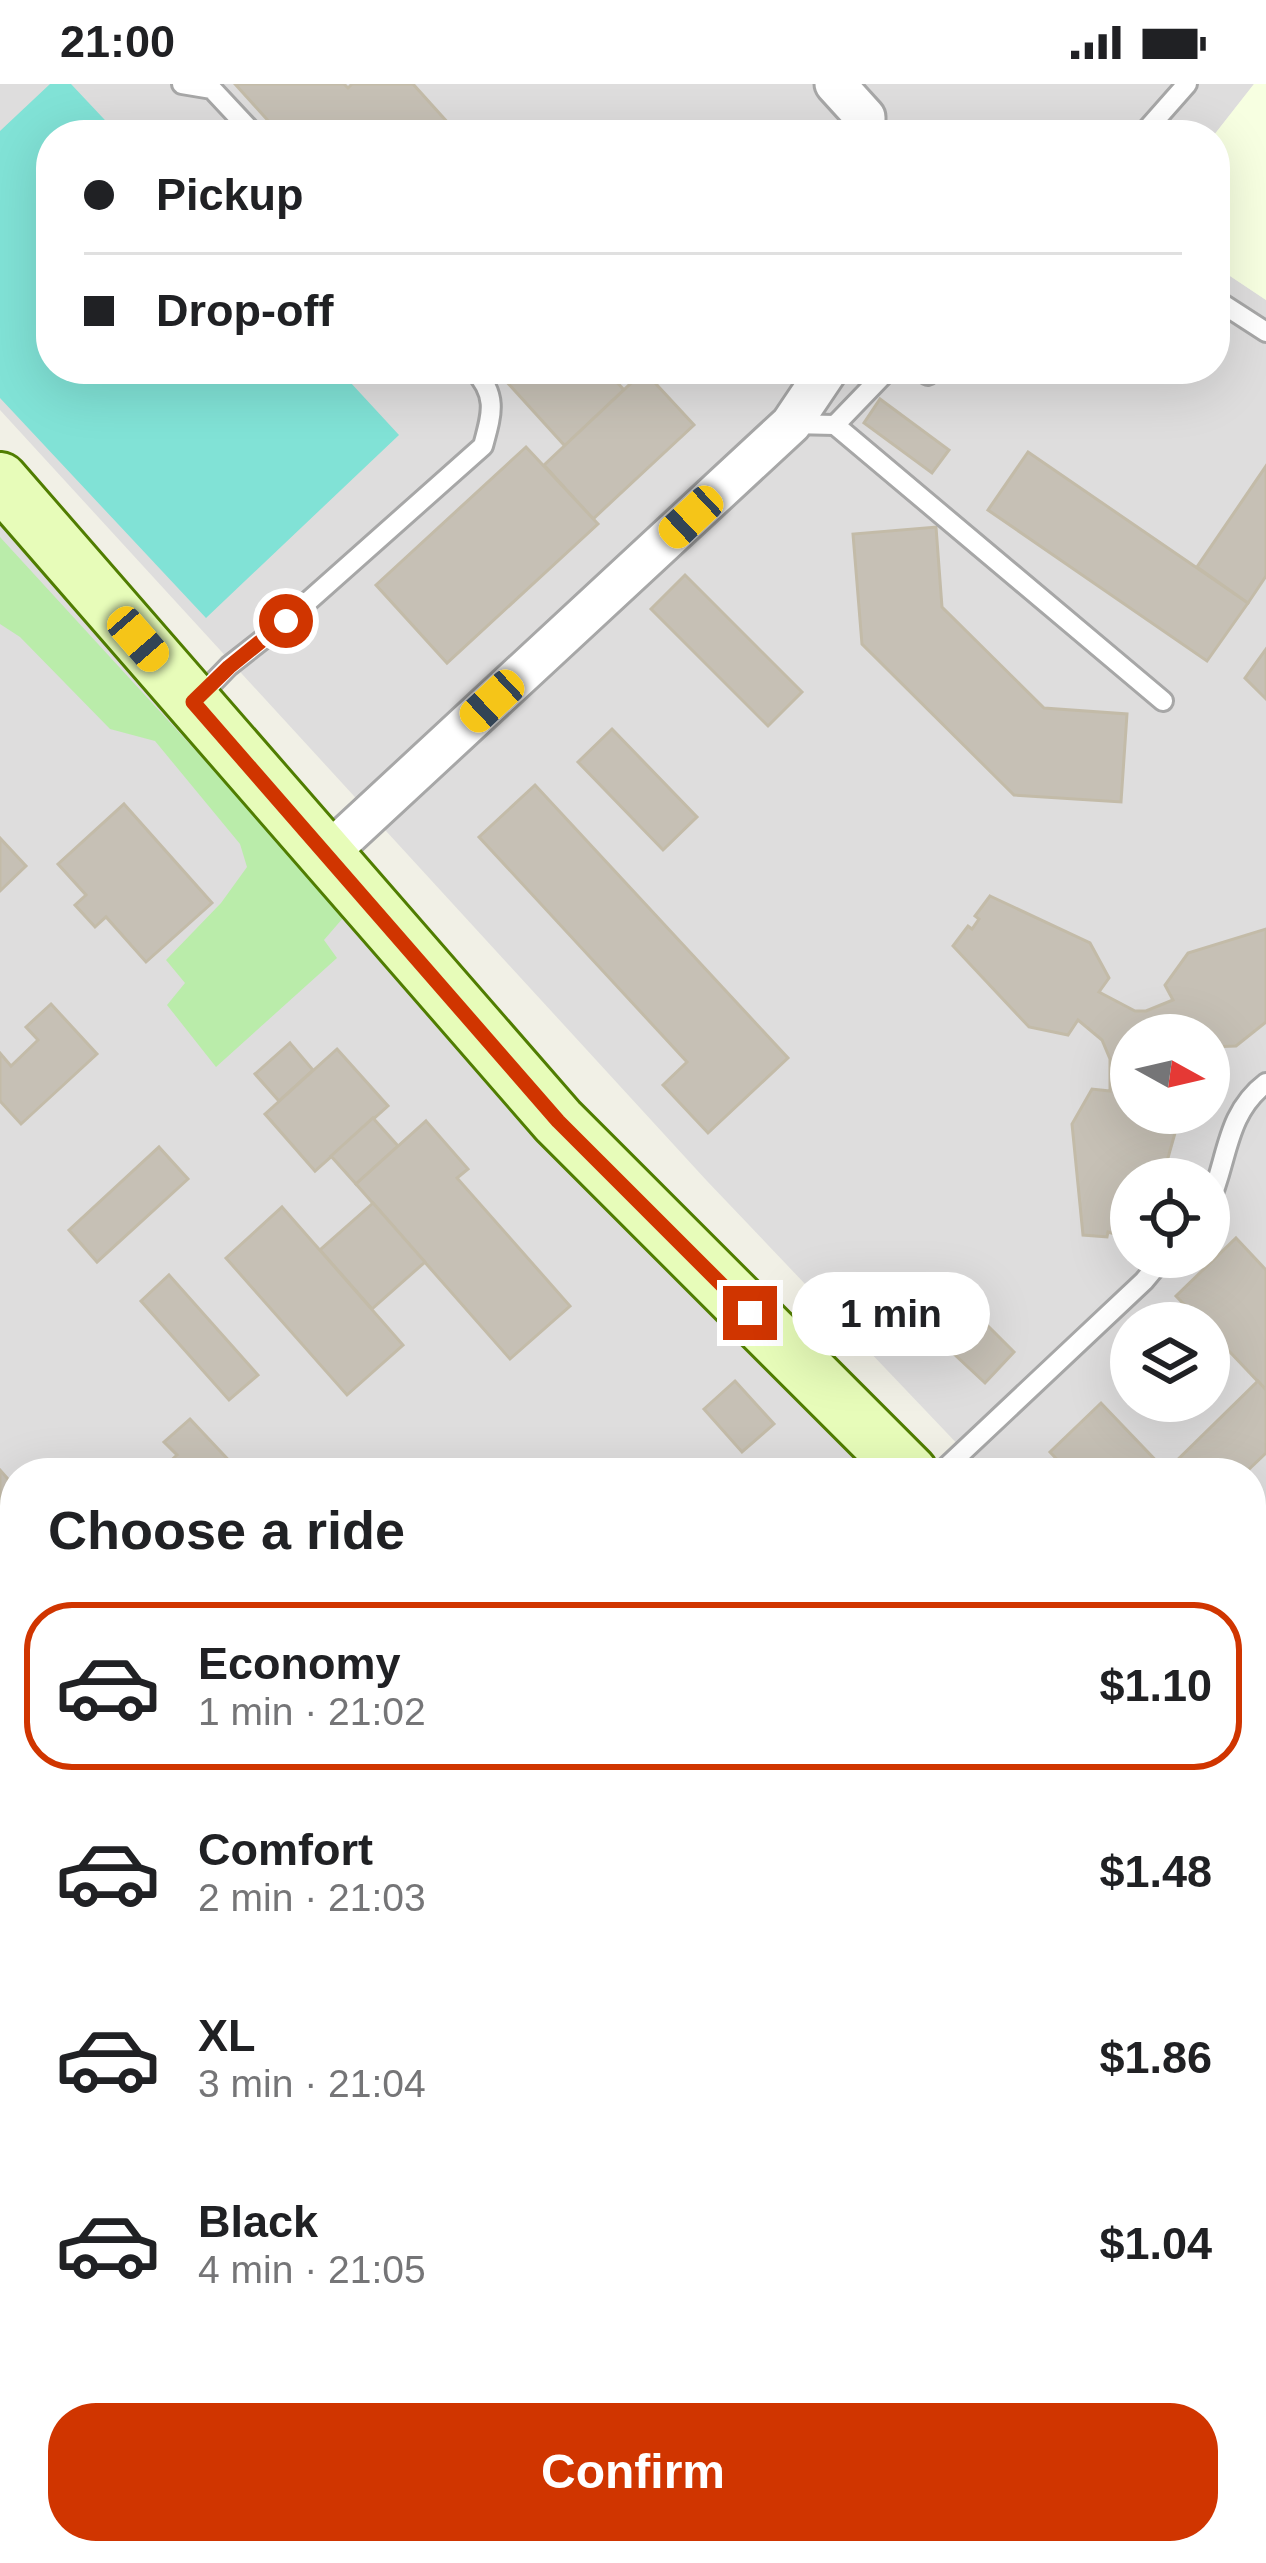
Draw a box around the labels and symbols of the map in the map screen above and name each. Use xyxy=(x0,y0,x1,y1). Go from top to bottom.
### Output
car xyxy=(652,479,730,555)
route start xyxy=(259,594,313,648)
car xyxy=(101,600,175,678)
car xyxy=(453,663,531,739)
north arrow xyxy=(1110,1014,1230,1134)
callout: 1 min xyxy=(792,1271,990,1355)
route end xyxy=(723,1286,777,1340)

